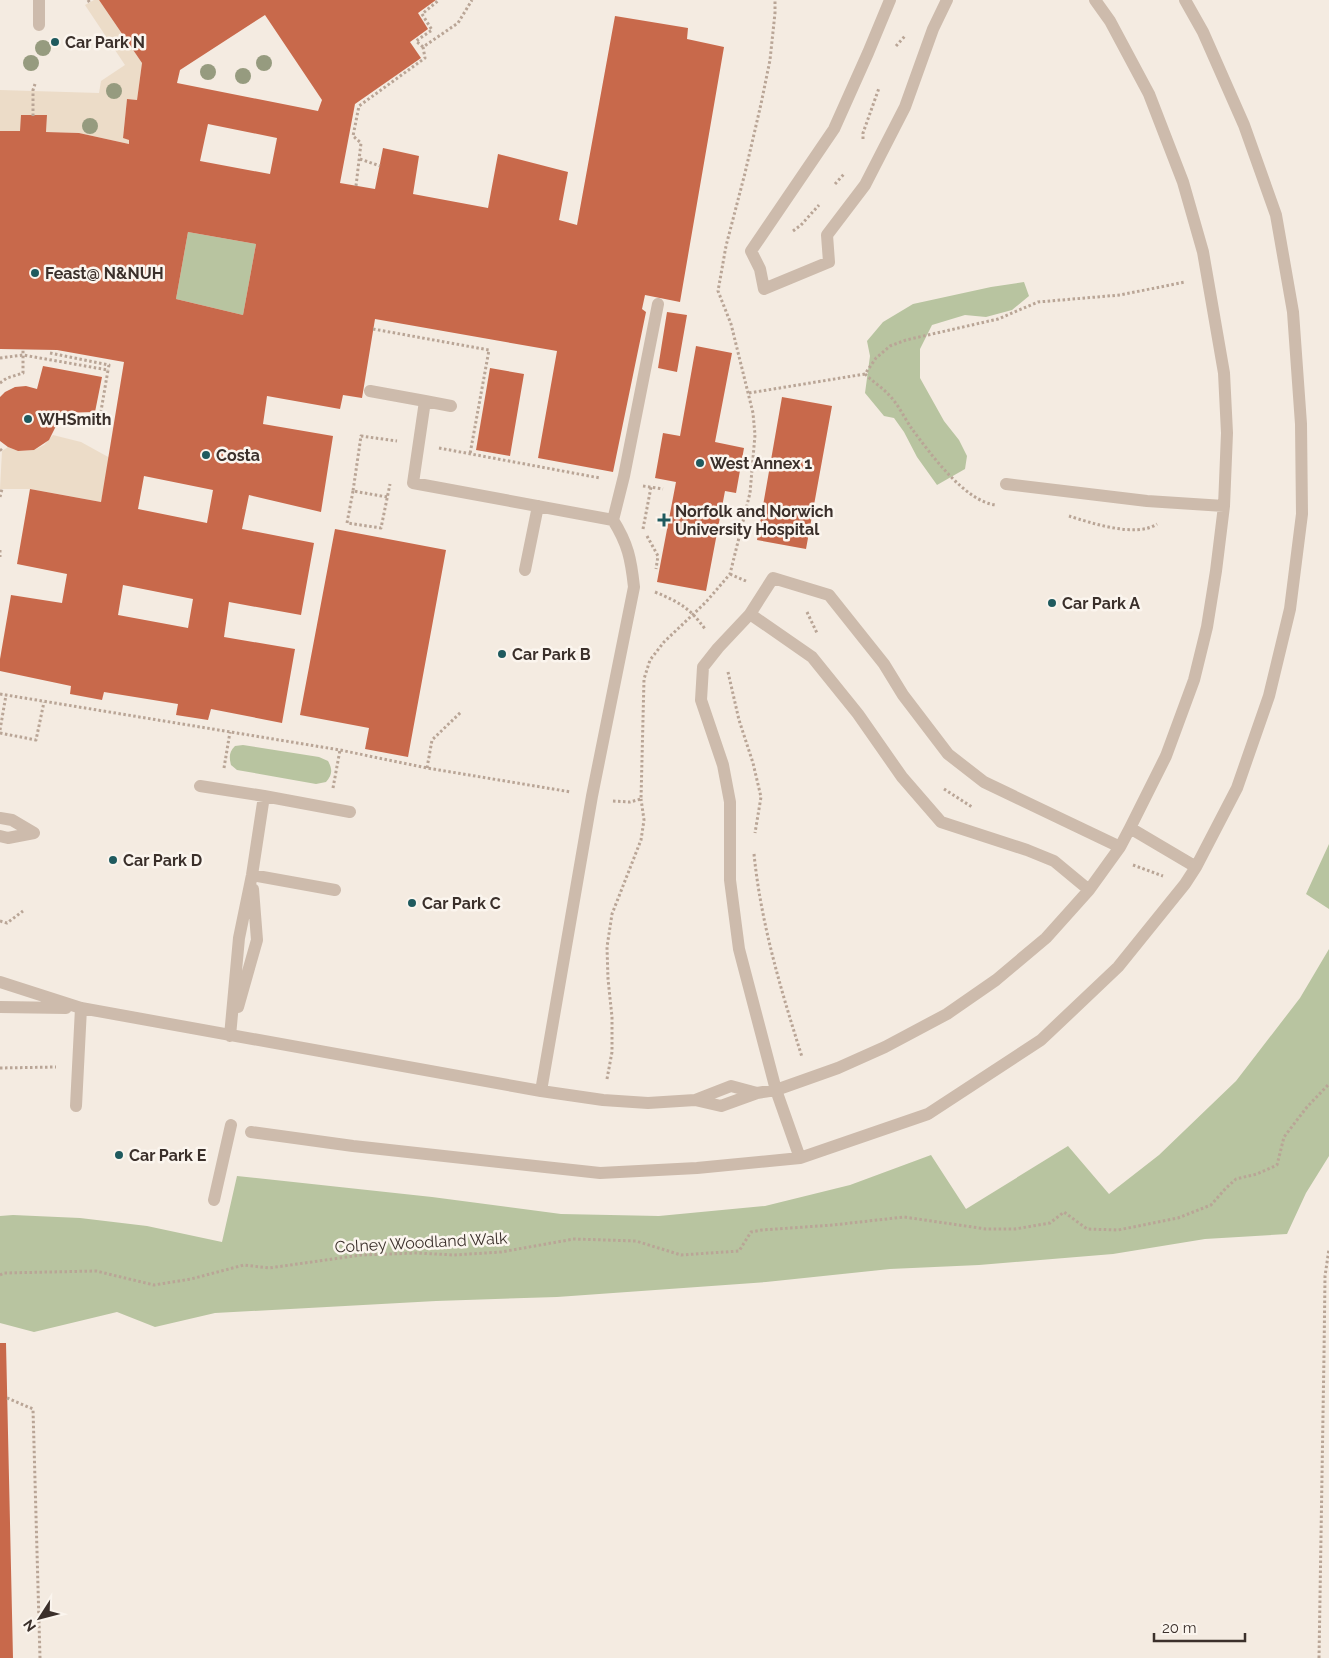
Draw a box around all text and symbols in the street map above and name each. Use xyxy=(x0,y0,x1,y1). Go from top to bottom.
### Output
place label: Car Park N xyxy=(65,33,145,52)
marker: Car Park N xyxy=(49,36,61,48)
place label: Feast@ N&NUH xyxy=(45,264,164,283)
marker: Feast@ N&NUH xyxy=(29,267,41,279)
place label: WHSmith xyxy=(38,410,111,429)
marker: WHSmith xyxy=(22,413,34,425)
place label: Costa xyxy=(216,446,260,465)
marker: Costa xyxy=(200,449,212,461)
place label: West Annex 1 xyxy=(710,454,812,473)
marker: West Annex 1 xyxy=(694,457,706,469)
place label: Norfolk and Norwich University Hospital xyxy=(675,502,833,539)
marker: Norfolk and Norwich University Hospital xyxy=(657,513,671,527)
place label: Car Park A xyxy=(1062,594,1140,613)
marker: Car Park A xyxy=(1046,597,1058,609)
place label: Car Park B xyxy=(512,645,591,664)
marker: Car Park B xyxy=(496,648,508,660)
place label: Car Park D xyxy=(123,851,202,870)
marker: Car Park D xyxy=(107,854,119,866)
place label: Car Park C xyxy=(422,894,501,913)
marker: Car Park C xyxy=(406,897,418,909)
place label: Car Park E xyxy=(129,1146,207,1165)
marker: Car Park E xyxy=(113,1149,125,1161)
street label: Colney Woodland Walk xyxy=(334,1228,508,1257)
north arrow xyxy=(15,1593,65,1643)
scale bar xyxy=(1154,1610,1245,1642)
text: N xyxy=(20,1617,39,1635)
text: 20 m xyxy=(1162,1619,1197,1637)

